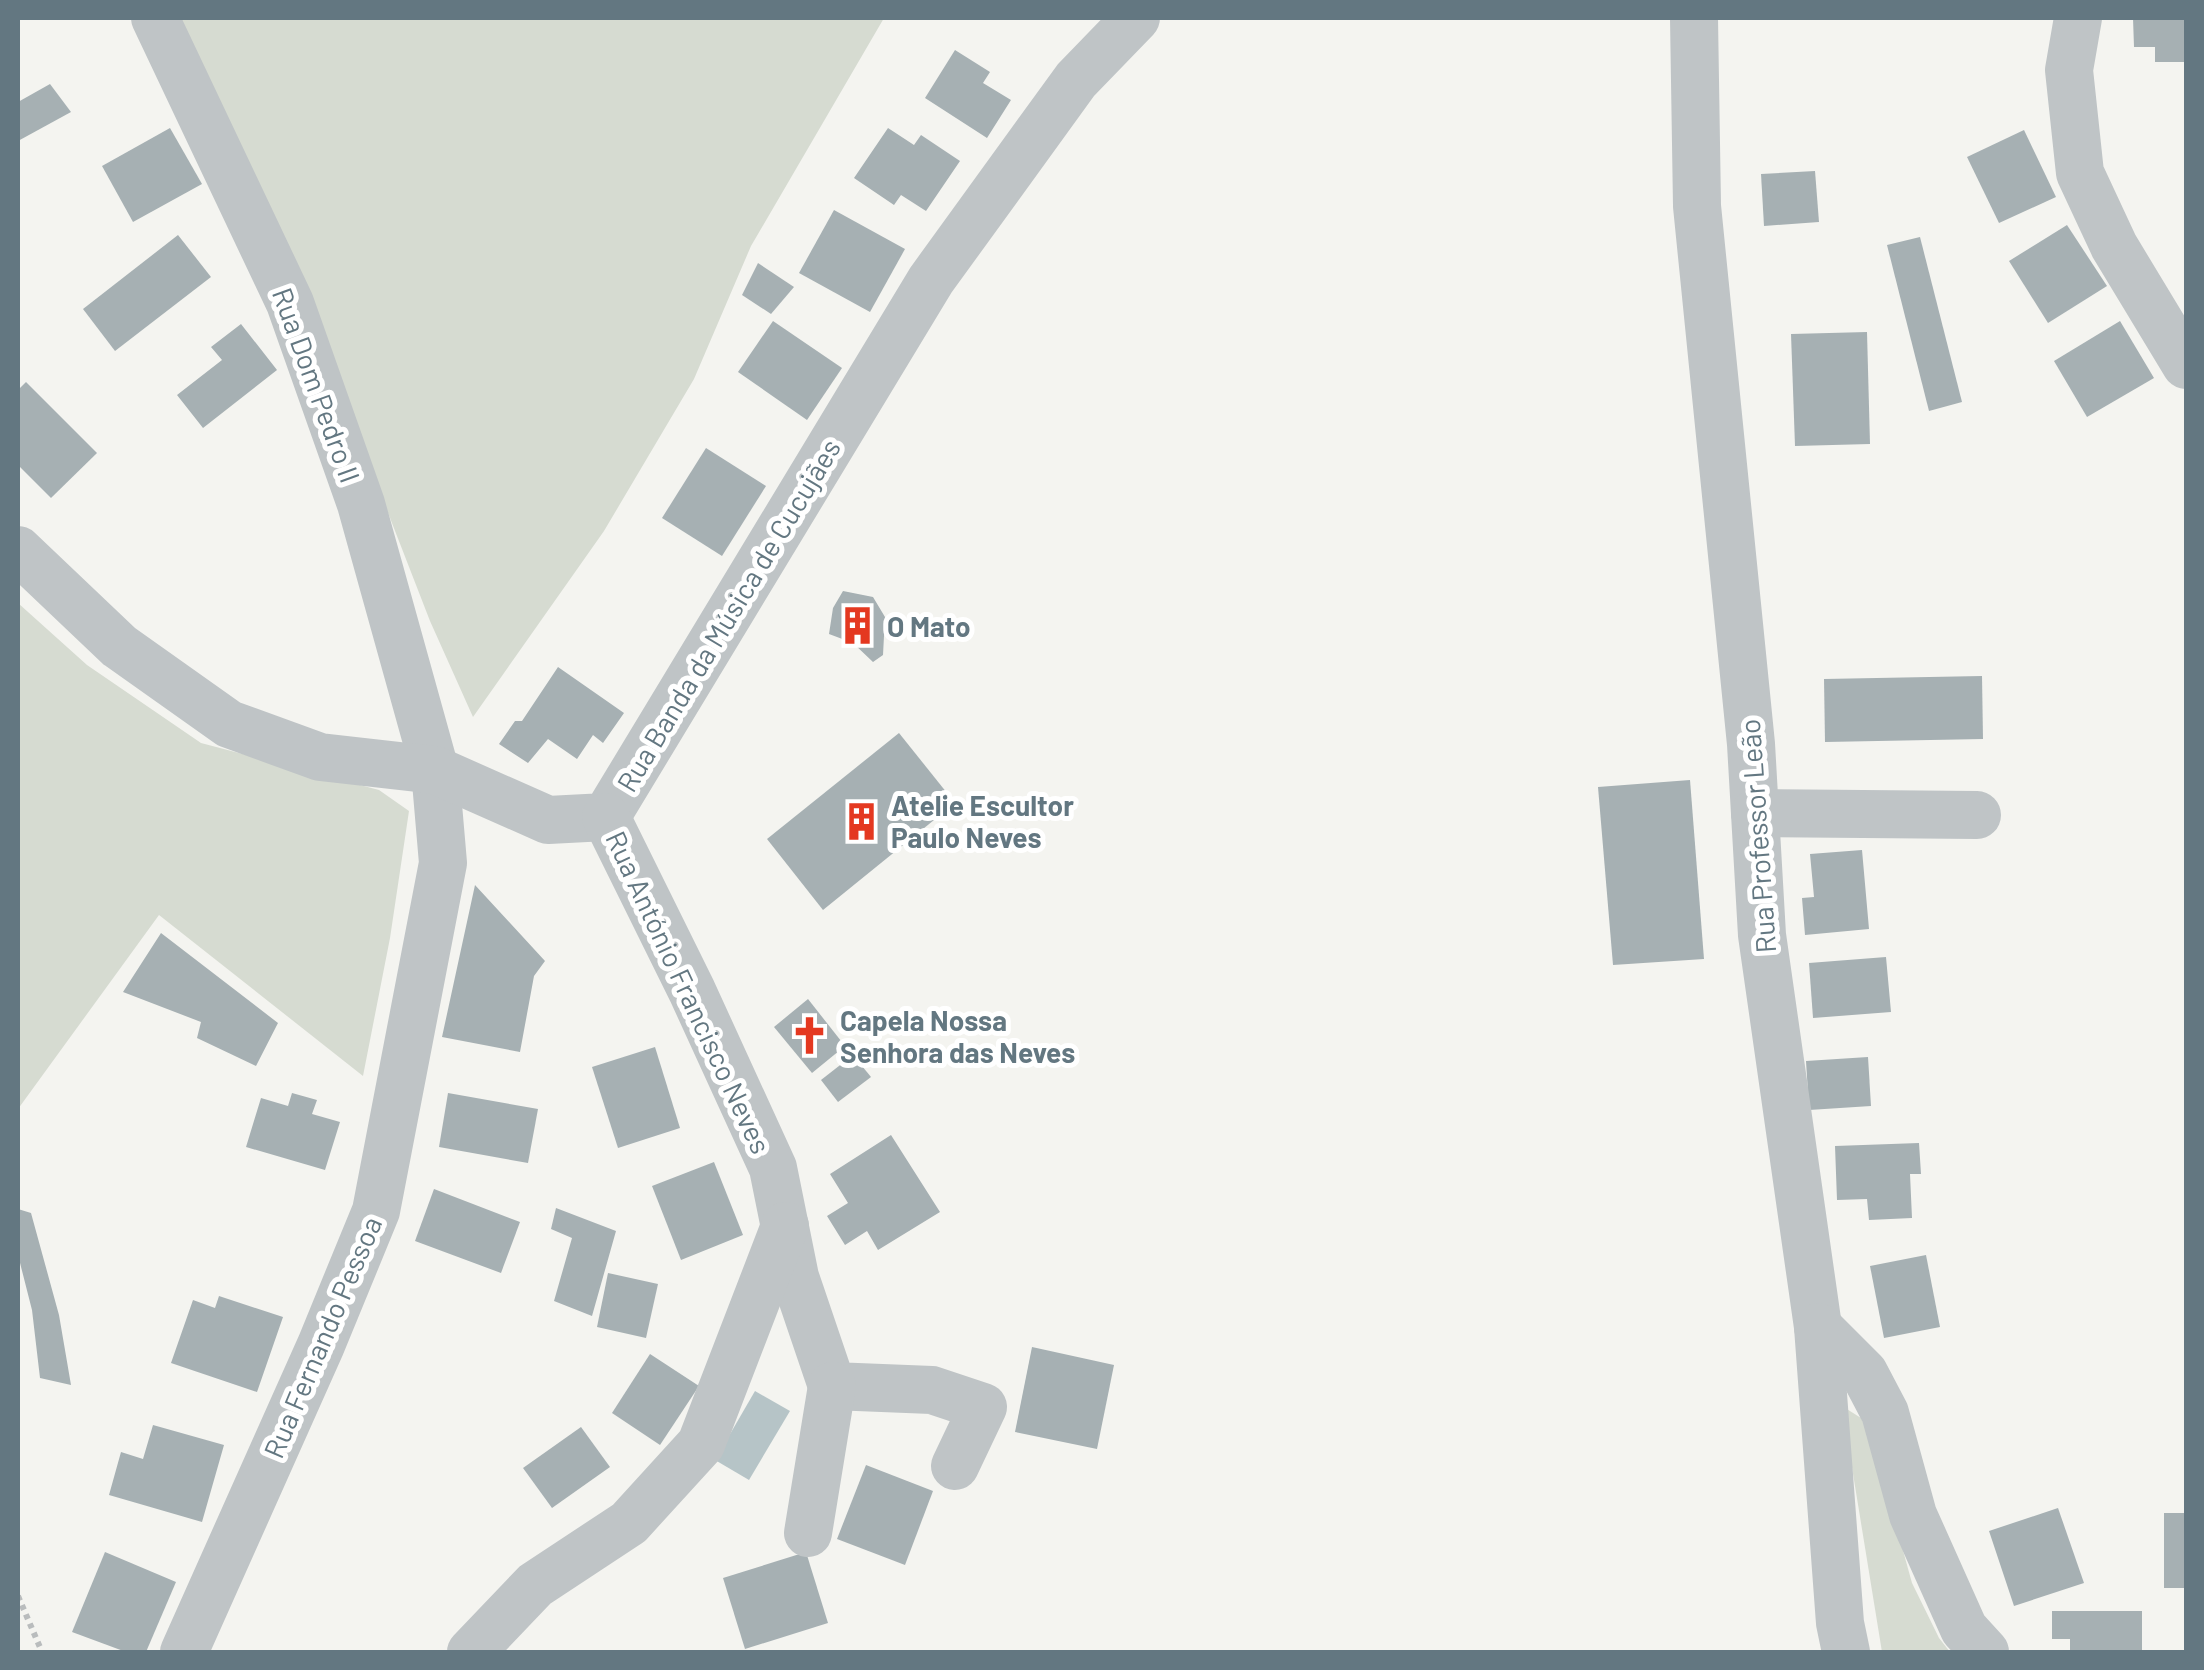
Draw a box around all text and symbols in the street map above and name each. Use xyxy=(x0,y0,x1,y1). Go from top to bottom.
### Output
street label: Rua Dom Pedro II xyxy=(266,283,368,487)
street label: Rua Banda da Música de Cucujães xyxy=(609,432,847,798)
building icon: O Mato xyxy=(836,605,878,647)
place label: O Mato xyxy=(887,609,971,643)
street label: Rua Professor Leão xyxy=(1732,718,1782,954)
place label: Atelie Escultor Paulo Neves xyxy=(891,788,1074,854)
building icon: Atelie Escultor Paulo Neves xyxy=(840,800,882,842)
street label: Rua António Francisco Neves xyxy=(599,825,779,1159)
place label: Capela Nossa Senhora das Neves xyxy=(840,1003,1075,1069)
church icon: Capela Nossa Senhora das Neves xyxy=(789,1015,831,1057)
street label: Rua Fernando Pessoa xyxy=(256,1211,388,1463)

